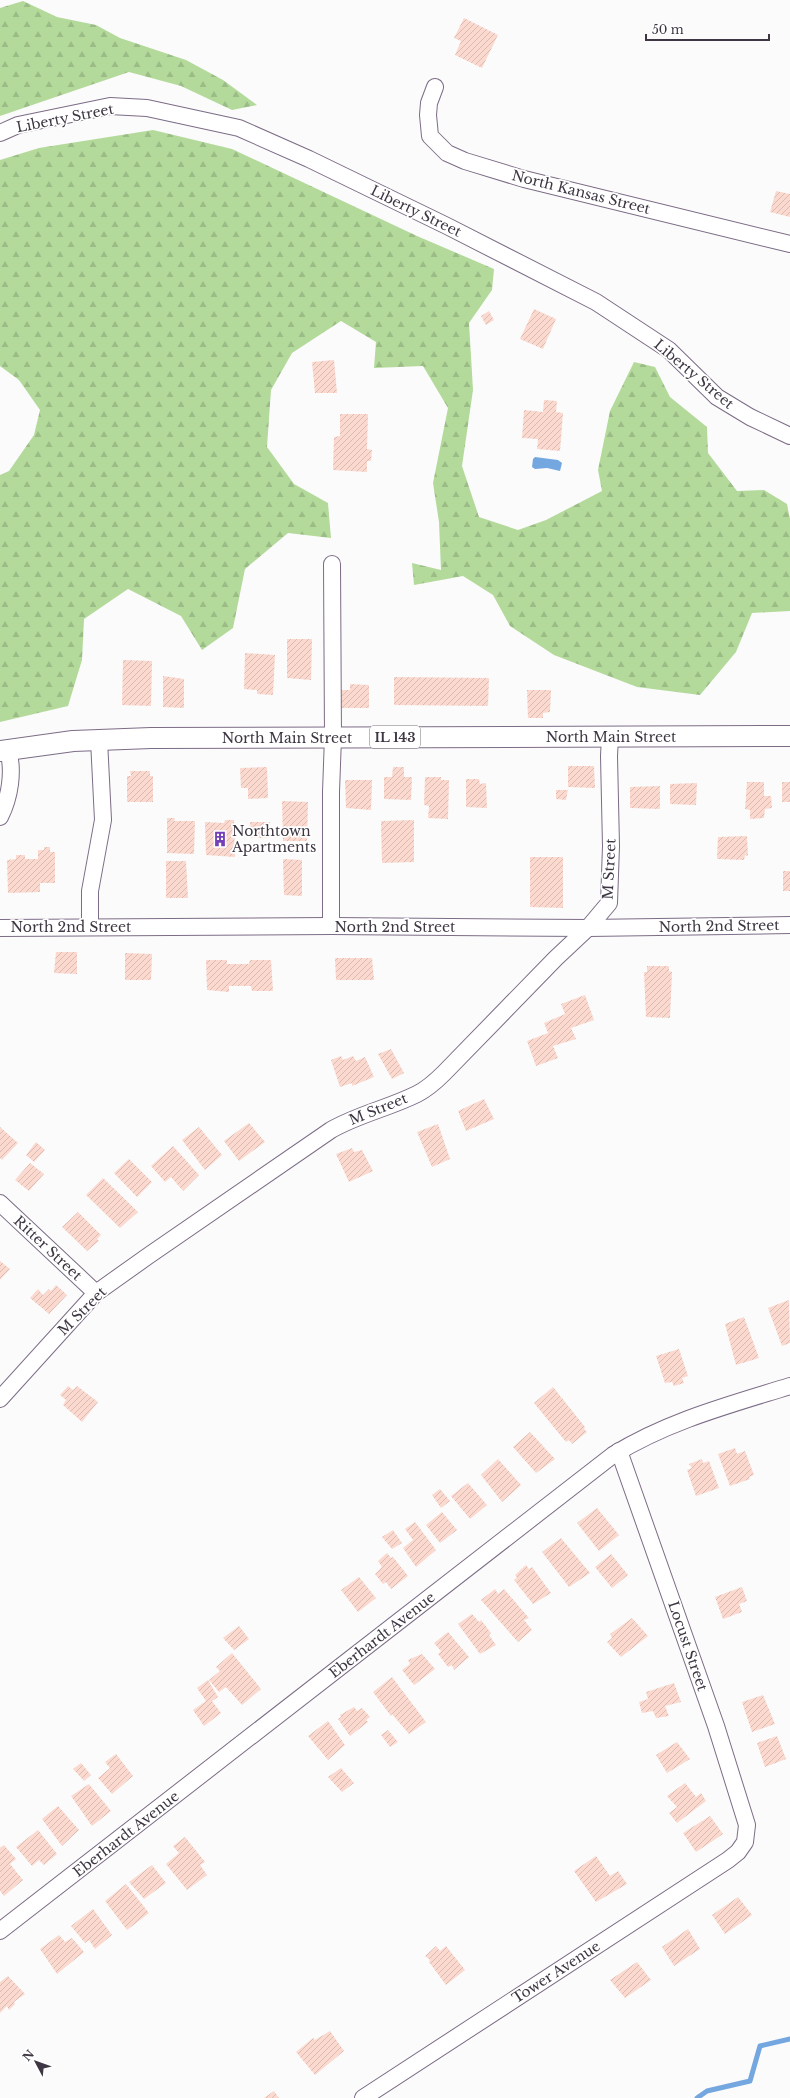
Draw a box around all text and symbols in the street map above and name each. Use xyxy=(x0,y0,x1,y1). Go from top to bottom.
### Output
scale bar xyxy=(646,16,769,42)
text: 50 m xyxy=(652,22,684,37)
street label: Liberty Street xyxy=(15,100,116,136)
street label: North Kansas Street xyxy=(510,166,653,218)
street label: Liberty Street xyxy=(368,181,465,241)
street label: Liberty Street xyxy=(650,335,738,413)
road number: IL 143 xyxy=(370,726,420,748)
street label: North Main Street xyxy=(546,728,677,746)
street label: North Main Street xyxy=(222,729,353,747)
place label: Northtown Apartments xyxy=(231,822,316,856)
building icon: Northtown Apartments xyxy=(211,830,229,848)
street label: M Street xyxy=(598,837,620,900)
street label: North 2nd Street xyxy=(658,916,780,936)
street label: North 2nd Street xyxy=(11,918,132,936)
street label: North 2nd Street xyxy=(335,918,456,936)
street label: M Street xyxy=(346,1089,410,1129)
street label: Ritter Street xyxy=(10,1212,86,1285)
street label: M Street xyxy=(54,1282,111,1339)
street label: Eberhardt Avenue xyxy=(325,1588,439,1682)
street label: Locust Street xyxy=(664,1599,712,1694)
street label: Eberhardt Avenue xyxy=(69,1787,183,1881)
street label: Tower Avenue xyxy=(509,1937,603,2007)
north arrow xyxy=(16,2042,56,2082)
text: N xyxy=(20,2046,38,2064)

